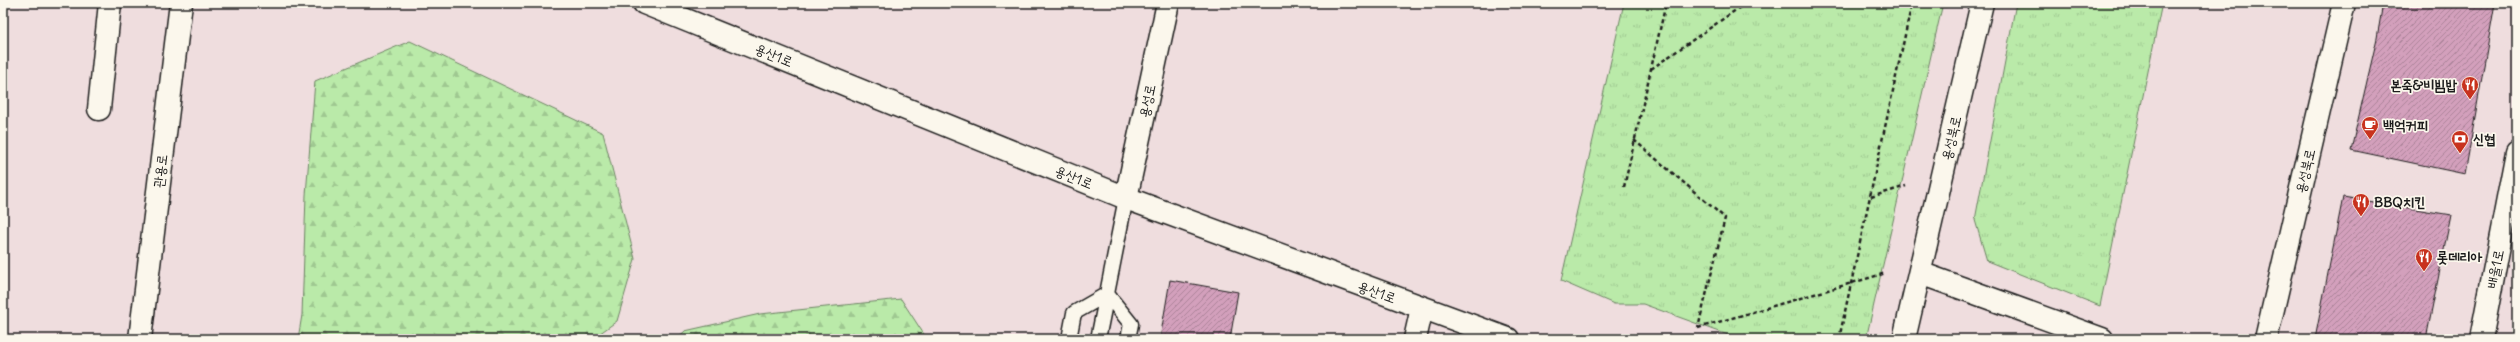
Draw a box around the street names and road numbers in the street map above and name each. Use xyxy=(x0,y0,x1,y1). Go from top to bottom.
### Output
street label: 용산1로 xyxy=(752,39,796,71)
street label: 용성로 xyxy=(1135,83,1159,119)
street label: 용성북로 xyxy=(1937,114,1965,162)
street label: 용성북로 xyxy=(2291,147,2319,195)
street label: 관용로 xyxy=(149,153,171,189)
street label: 용산1로 xyxy=(1052,161,1096,193)
street label: 배울1로 xyxy=(2482,248,2508,290)
street label: 용산1로 xyxy=(1355,277,1399,307)

